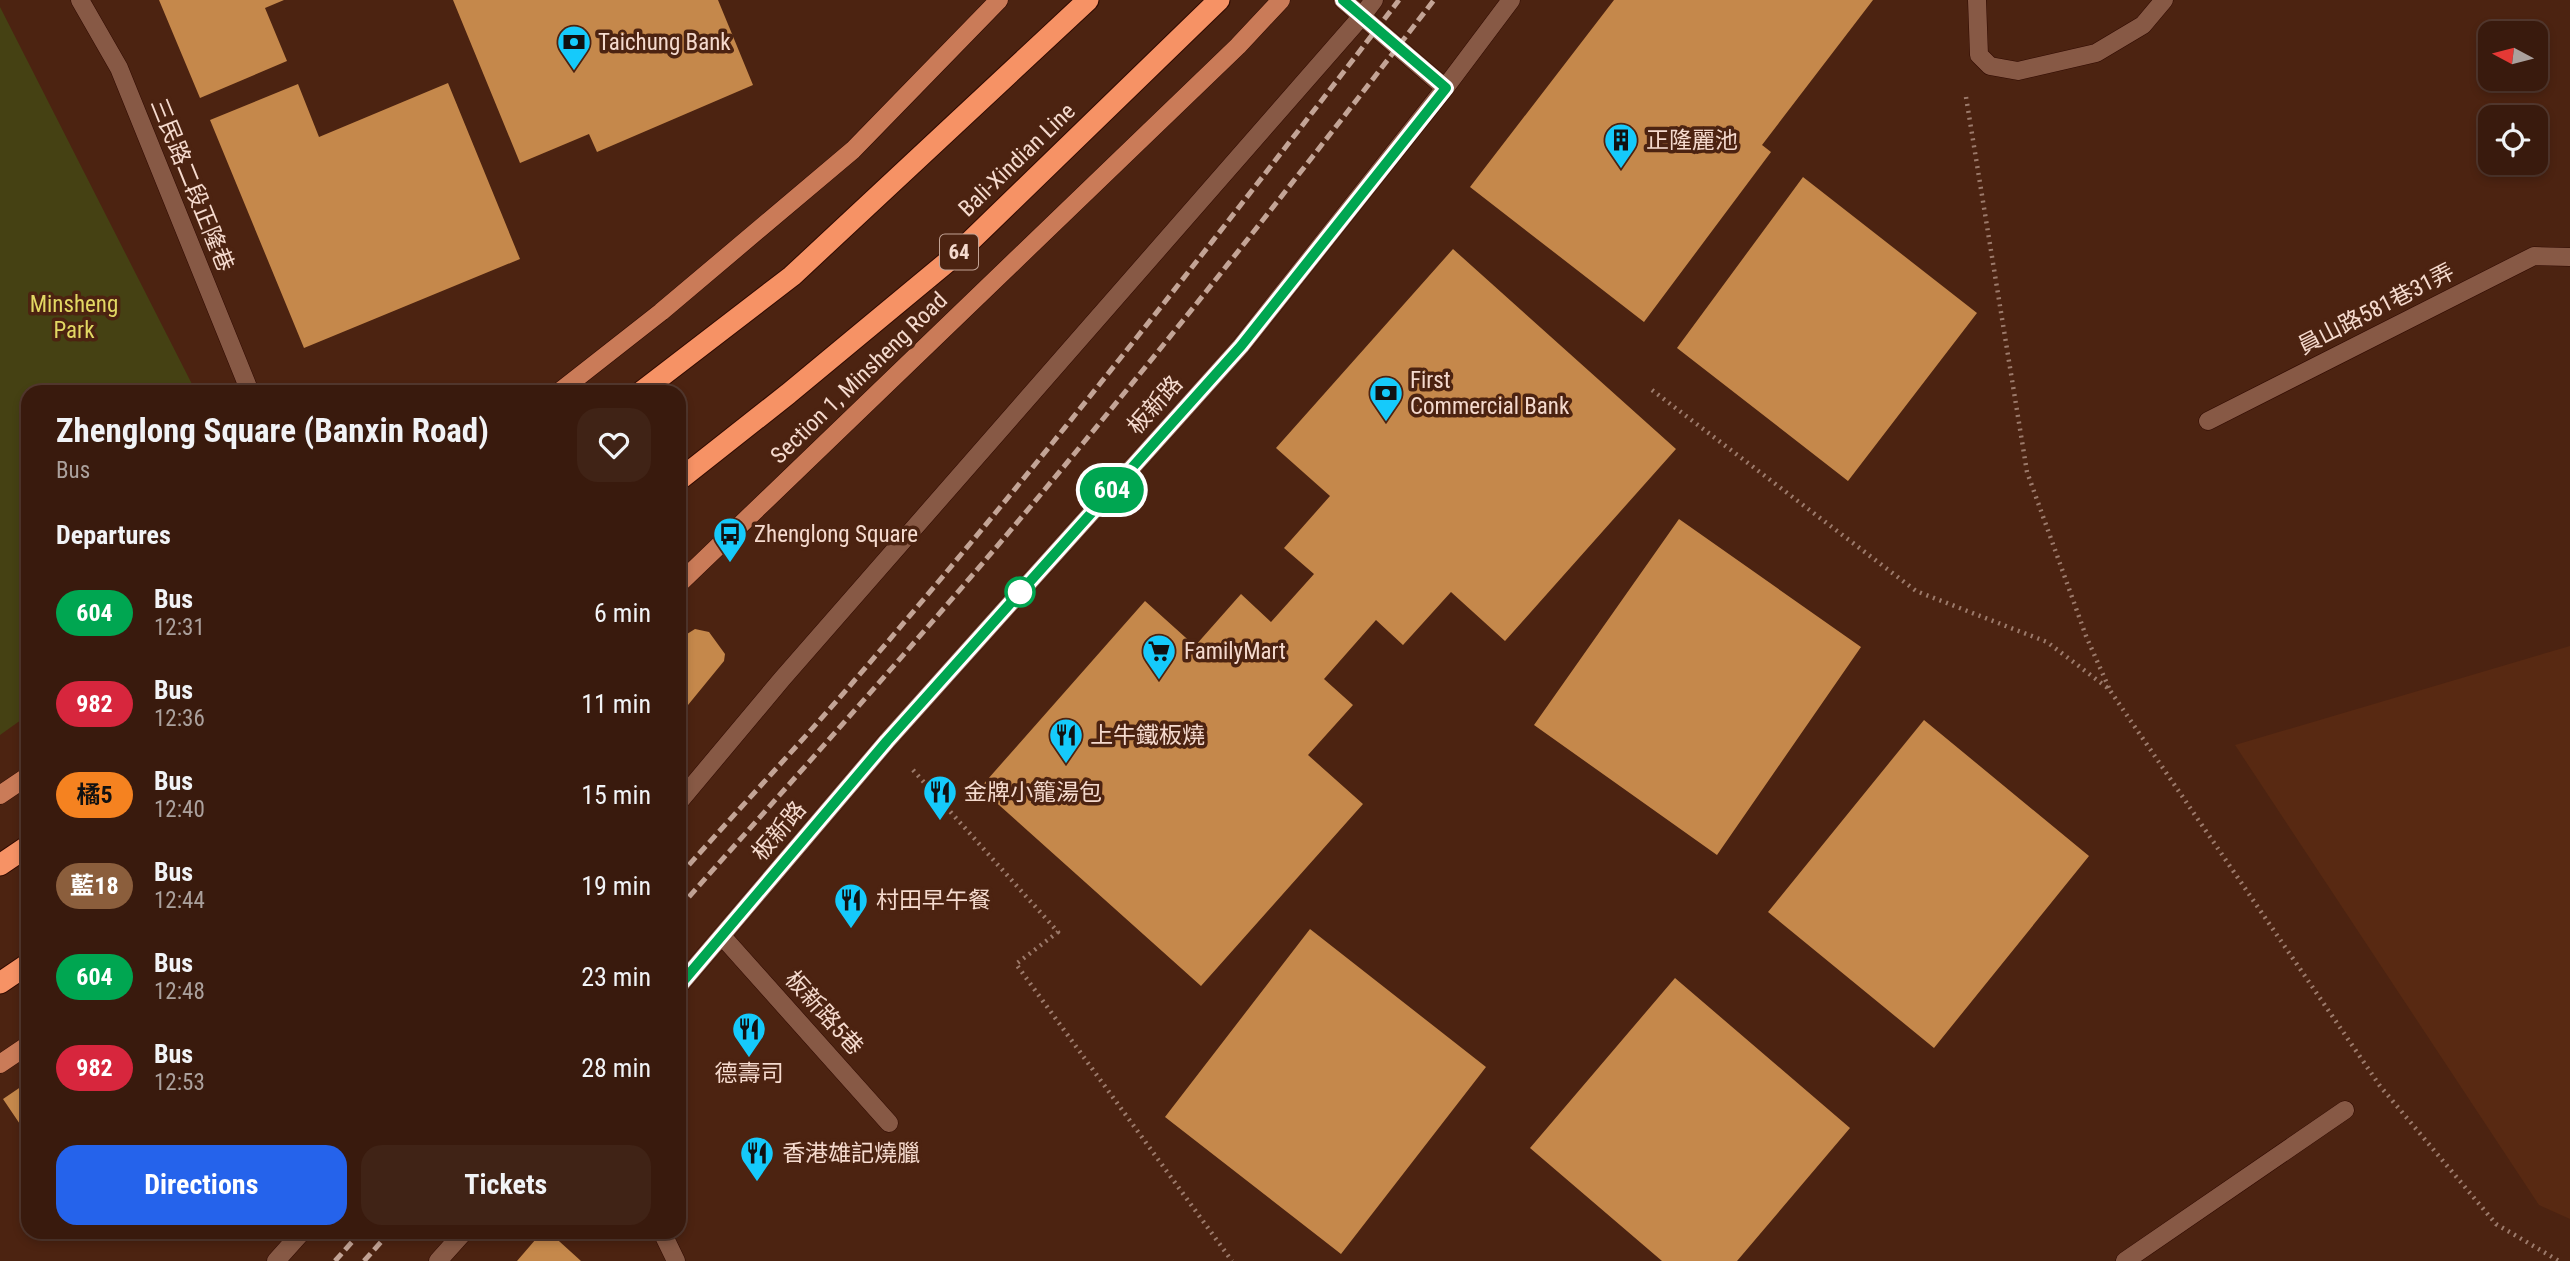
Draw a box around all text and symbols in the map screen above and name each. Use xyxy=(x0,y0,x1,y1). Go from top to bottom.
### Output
north arrow xyxy=(2478,21,2548,91)
map controls xyxy=(2478,21,2548,175)
bank icon: Taichung Bank xyxy=(555,23,593,72)
place label: Taichung Bank xyxy=(598,29,731,56)
street label: 三民路二段正隆巷 xyxy=(145,95,239,275)
street label: Bali-Xindian Line xyxy=(953,98,1081,222)
button: locate xyxy=(2478,105,2548,175)
building icon: 正隆麗池 xyxy=(1602,121,1640,170)
place label: 正隆麗池 xyxy=(1646,127,1738,154)
road number: 64 xyxy=(940,234,978,270)
street label: 員山路581巷31弄 xyxy=(2293,258,2459,360)
street label: Section 1, Minsheng Road xyxy=(765,287,953,469)
park label: Minsheng Park xyxy=(30,291,118,344)
place label: First Commercial Bank xyxy=(1410,367,1570,420)
street label: 板新路 xyxy=(1122,370,1188,440)
bank icon: First Commercial Bank xyxy=(1367,374,1405,423)
button: heart xyxy=(577,408,651,482)
text: Zhenglong Square (Banxin Road) xyxy=(56,411,489,450)
text: Bus xyxy=(56,457,90,484)
line badge: 604 xyxy=(1072,467,1152,513)
text: 604 xyxy=(1094,476,1130,504)
bus stop icon: Zhenglong Square xyxy=(711,515,749,564)
text: Departures xyxy=(56,520,171,550)
place label: Zhenglong Square xyxy=(754,521,918,548)
unlabelled marker xyxy=(1005,577,1035,607)
text: Bus xyxy=(154,584,193,614)
text: 6 min xyxy=(594,598,651,628)
text: 604 xyxy=(76,599,113,627)
text: 12:31 xyxy=(154,614,205,641)
supermarket icon: FamilyMart xyxy=(1140,632,1178,681)
place label: FamilyMart xyxy=(1184,638,1286,665)
text: Bus xyxy=(154,675,193,705)
text: 11 min xyxy=(581,689,651,719)
text: 982 xyxy=(76,690,113,718)
text: 12:36 xyxy=(154,705,205,732)
restaurant icon: 上牛鐵板燒 xyxy=(1047,716,1085,765)
place label: 上牛鐵板燒 xyxy=(1090,722,1205,749)
text: Bus xyxy=(154,766,193,796)
restaurant icon: 金牌小籠湯包 xyxy=(921,773,959,822)
place label: 金牌小籠湯包 xyxy=(964,779,1102,806)
text: 15 min xyxy=(581,780,651,810)
text: 橘5 xyxy=(76,781,113,809)
text: 12:40 xyxy=(154,796,205,823)
street label: 板新路 xyxy=(746,796,812,866)
text: Bus xyxy=(154,857,193,887)
text: 19 min xyxy=(581,871,651,901)
text: 藍18 xyxy=(70,872,119,900)
restaurant icon: 村田早午餐 xyxy=(832,881,870,930)
text: 12:44 xyxy=(154,887,205,914)
place label: 村田早午餐 xyxy=(876,887,991,914)
text: Bus xyxy=(154,948,193,978)
text: 23 min xyxy=(581,962,651,992)
text: 604 xyxy=(76,963,113,991)
street label: 板新路5巷 xyxy=(779,966,869,1060)
text: 12:48 xyxy=(154,978,205,1005)
restaurant icon: 德壽司 xyxy=(730,1010,768,1059)
text: Bus xyxy=(154,1039,193,1069)
text: 28 min xyxy=(581,1053,651,1083)
text: 982 xyxy=(76,1054,113,1082)
place label: 德壽司 xyxy=(715,1060,784,1087)
text: 12:53 xyxy=(154,1069,205,1096)
restaurant icon: 香港雄記燒臘 xyxy=(738,1134,776,1183)
place label: 香港雄記燒臘 xyxy=(782,1140,920,1167)
button: Directions xyxy=(56,1145,347,1225)
button: Tickets xyxy=(361,1145,651,1225)

